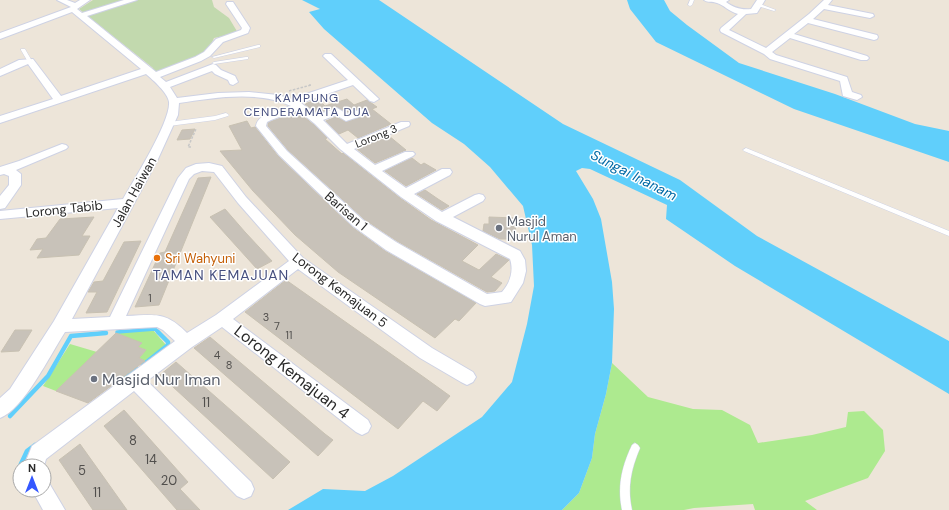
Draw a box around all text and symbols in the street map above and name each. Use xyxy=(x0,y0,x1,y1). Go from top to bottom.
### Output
district label: KAMPUNG CENDERAMATA DUA xyxy=(244,90,370,120)
street label: Lorong 3 xyxy=(353,121,399,151)
water label: Sungai Inanam xyxy=(588,146,680,204)
street label: Jalan Haiwan xyxy=(108,154,160,230)
street label: Barisan 1 xyxy=(321,188,371,234)
street label: Lorong Tabib xyxy=(25,196,103,222)
place label: Masjid Nurul Aman xyxy=(507,213,577,245)
marker: Masjid Nurul Aman xyxy=(494,223,504,233)
street label: Lorong Kemajuan 5 xyxy=(289,249,391,331)
place label: Sri Wahyuni xyxy=(165,250,236,267)
marker: Sri Wahyuni xyxy=(152,253,162,263)
district label: TAMAN KEMAJUAN xyxy=(153,266,289,284)
house number: 1 xyxy=(148,291,152,305)
house number: 3 xyxy=(263,310,269,324)
house number: 7 xyxy=(274,319,280,333)
street label: Lorong Kemajuan 4 xyxy=(230,320,354,424)
house number: 11 xyxy=(286,328,292,342)
house number: 4 xyxy=(214,348,221,362)
house number: 8 xyxy=(226,358,232,372)
place label: Masjid Nur Iman xyxy=(102,369,221,390)
marker: Masjid Nur Iman xyxy=(89,374,99,384)
house number: 11 xyxy=(202,394,210,411)
house number: 8 xyxy=(129,432,137,449)
house number: 14 xyxy=(145,451,157,468)
north arrow xyxy=(12,458,52,498)
text: N xyxy=(28,461,36,475)
house number: 5 xyxy=(78,462,86,479)
house number: 20 xyxy=(161,472,177,489)
house number: 11 xyxy=(93,484,101,501)

